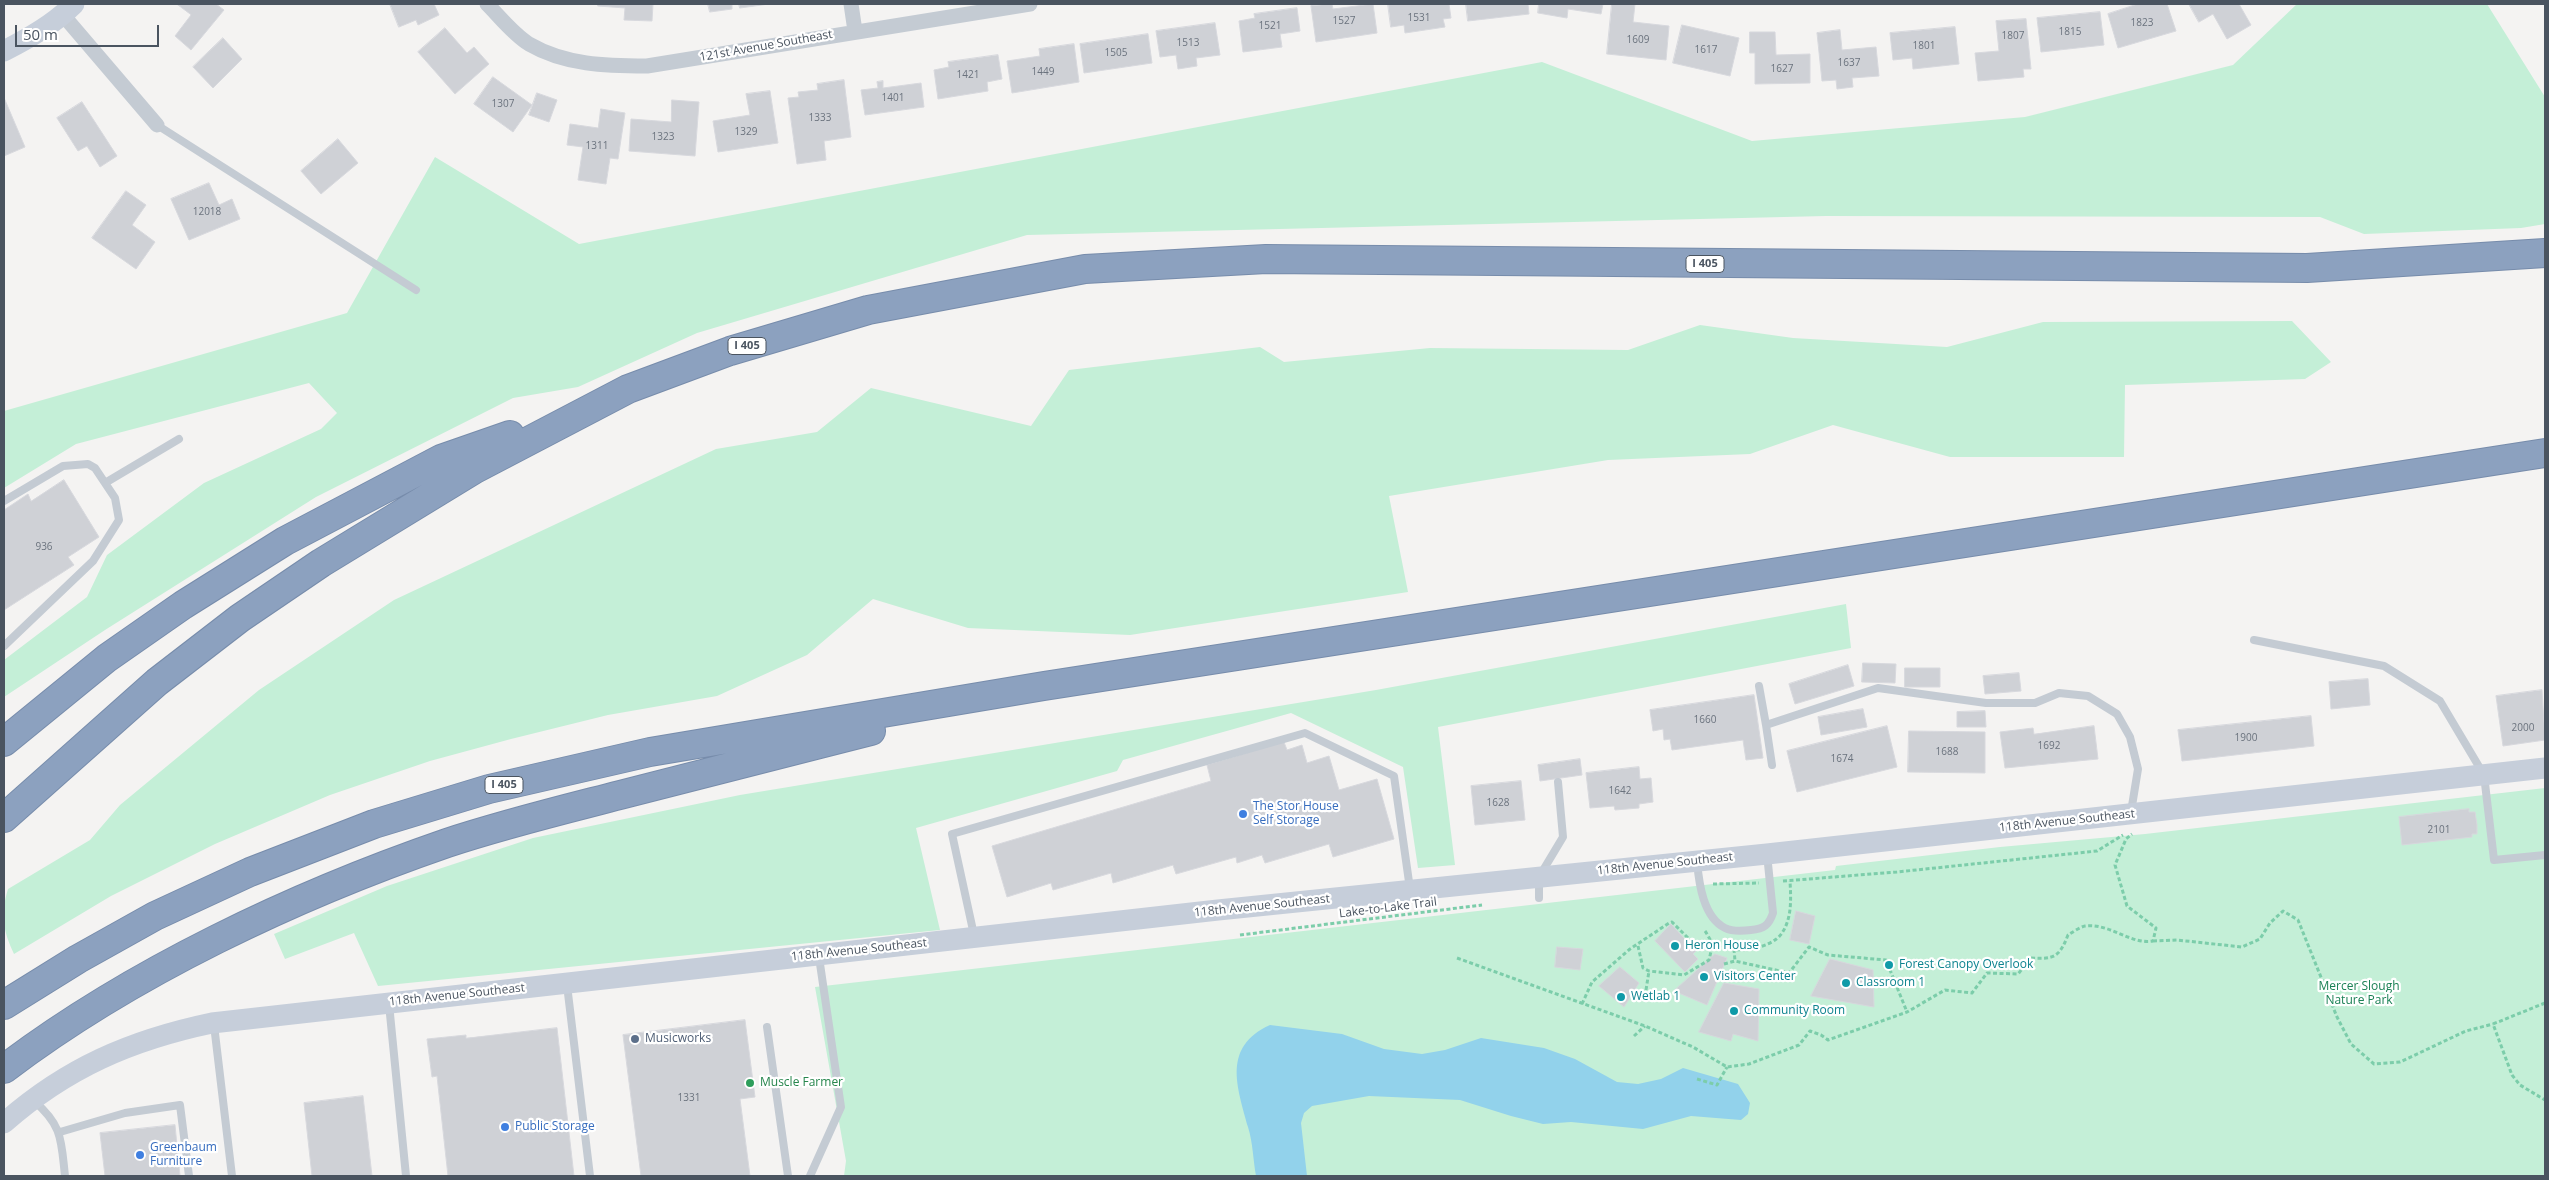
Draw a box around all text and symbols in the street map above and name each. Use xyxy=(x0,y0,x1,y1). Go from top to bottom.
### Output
house number: 1531 xyxy=(1408,12,1430,24)
scale bar xyxy=(18,15,161,47)
house number: 1527 xyxy=(1333,15,1355,27)
house number: 1823 xyxy=(2131,17,2153,29)
house number: 1521 xyxy=(1259,20,1281,32)
text: 50 m xyxy=(23,24,58,44)
house number: 1815 xyxy=(2059,26,2081,38)
street label: 121st Avenue Southeast xyxy=(698,27,834,65)
house number: 1807 xyxy=(2002,30,2024,42)
house number: 1609 xyxy=(1627,34,1649,46)
house number: 1513 xyxy=(1177,37,1199,49)
house number: 1801 xyxy=(1913,40,1935,52)
house number: 1617 xyxy=(1695,44,1717,56)
house number: 1505 xyxy=(1105,47,1127,59)
house number: 1637 xyxy=(1838,57,1860,69)
house number: 1627 xyxy=(1771,63,1793,75)
house number: 1449 xyxy=(1032,66,1054,78)
house number: 1421 xyxy=(957,69,979,81)
house number: 1401 xyxy=(882,92,904,104)
house number: 1307 xyxy=(492,98,514,110)
house number: 1333 xyxy=(809,112,831,124)
house number: 1329 xyxy=(735,126,757,138)
house number: 1323 xyxy=(652,131,674,143)
house number: 1311 xyxy=(586,140,608,152)
house number: 12018 xyxy=(193,206,221,218)
road number: I 405 xyxy=(1686,255,1724,272)
road number: I 405 xyxy=(728,338,766,354)
house number: 936 xyxy=(35,541,53,553)
house number: 1660 xyxy=(1694,714,1716,726)
house number: 2000 xyxy=(2512,722,2534,734)
house number: 1900 xyxy=(2235,732,2257,744)
house number: 1692 xyxy=(2038,740,2060,752)
house number: 1688 xyxy=(1936,746,1958,758)
house number: 1674 xyxy=(1831,753,1853,765)
road number: I 405 xyxy=(485,776,523,794)
house number: 1642 xyxy=(1609,785,1631,797)
house number: 1628 xyxy=(1487,797,1509,809)
place label: The Stor House Self Storage xyxy=(1253,800,1339,828)
street label: 118th Avenue Southeast xyxy=(1998,807,2136,835)
marker: The Stor House Self Storage xyxy=(1237,808,1249,820)
house number: 2101 xyxy=(2428,824,2450,836)
street label: 118th Avenue Southeast xyxy=(1596,850,1734,878)
street label: 118th Avenue Southeast xyxy=(1193,892,1331,920)
street label: Lake-to-Lake Trail xyxy=(1338,895,1438,921)
street label: 118th Avenue Southeast xyxy=(790,936,928,964)
place label: Heron House xyxy=(1685,939,1759,953)
marker: Heron House xyxy=(1669,940,1681,952)
place label: Forest Canopy Overlook xyxy=(1899,958,2033,972)
marker: Forest Canopy Overlook xyxy=(1883,959,1895,971)
place label: Visitors Center xyxy=(1714,970,1796,984)
marker: Visitors Center xyxy=(1698,971,1710,983)
place label: Classroom 1 xyxy=(1856,976,1925,990)
marker: Classroom 1 xyxy=(1840,977,1852,989)
park label: Mercer Slough Nature Park xyxy=(2318,980,2400,1008)
street label: 118th Avenue Southeast xyxy=(388,981,526,1009)
place label: Wetlab 1 xyxy=(1631,990,1680,1004)
marker: Wetlab 1 xyxy=(1615,991,1627,1003)
place label: Community Room xyxy=(1744,1004,1845,1018)
marker: Community Room xyxy=(1728,1005,1740,1017)
place label: Musicworks xyxy=(645,1032,711,1046)
marker: Musicworks xyxy=(629,1033,641,1045)
place label: Muscle Farmer xyxy=(760,1076,843,1090)
marker: Muscle Farmer xyxy=(744,1077,756,1089)
house number: 1331 xyxy=(678,1092,700,1104)
place label: Public Storage xyxy=(515,1120,595,1134)
marker: Public Storage xyxy=(499,1121,511,1133)
place label: Greenbaum Furniture xyxy=(150,1141,217,1169)
marker: Greenbaum Furniture xyxy=(134,1149,146,1161)

